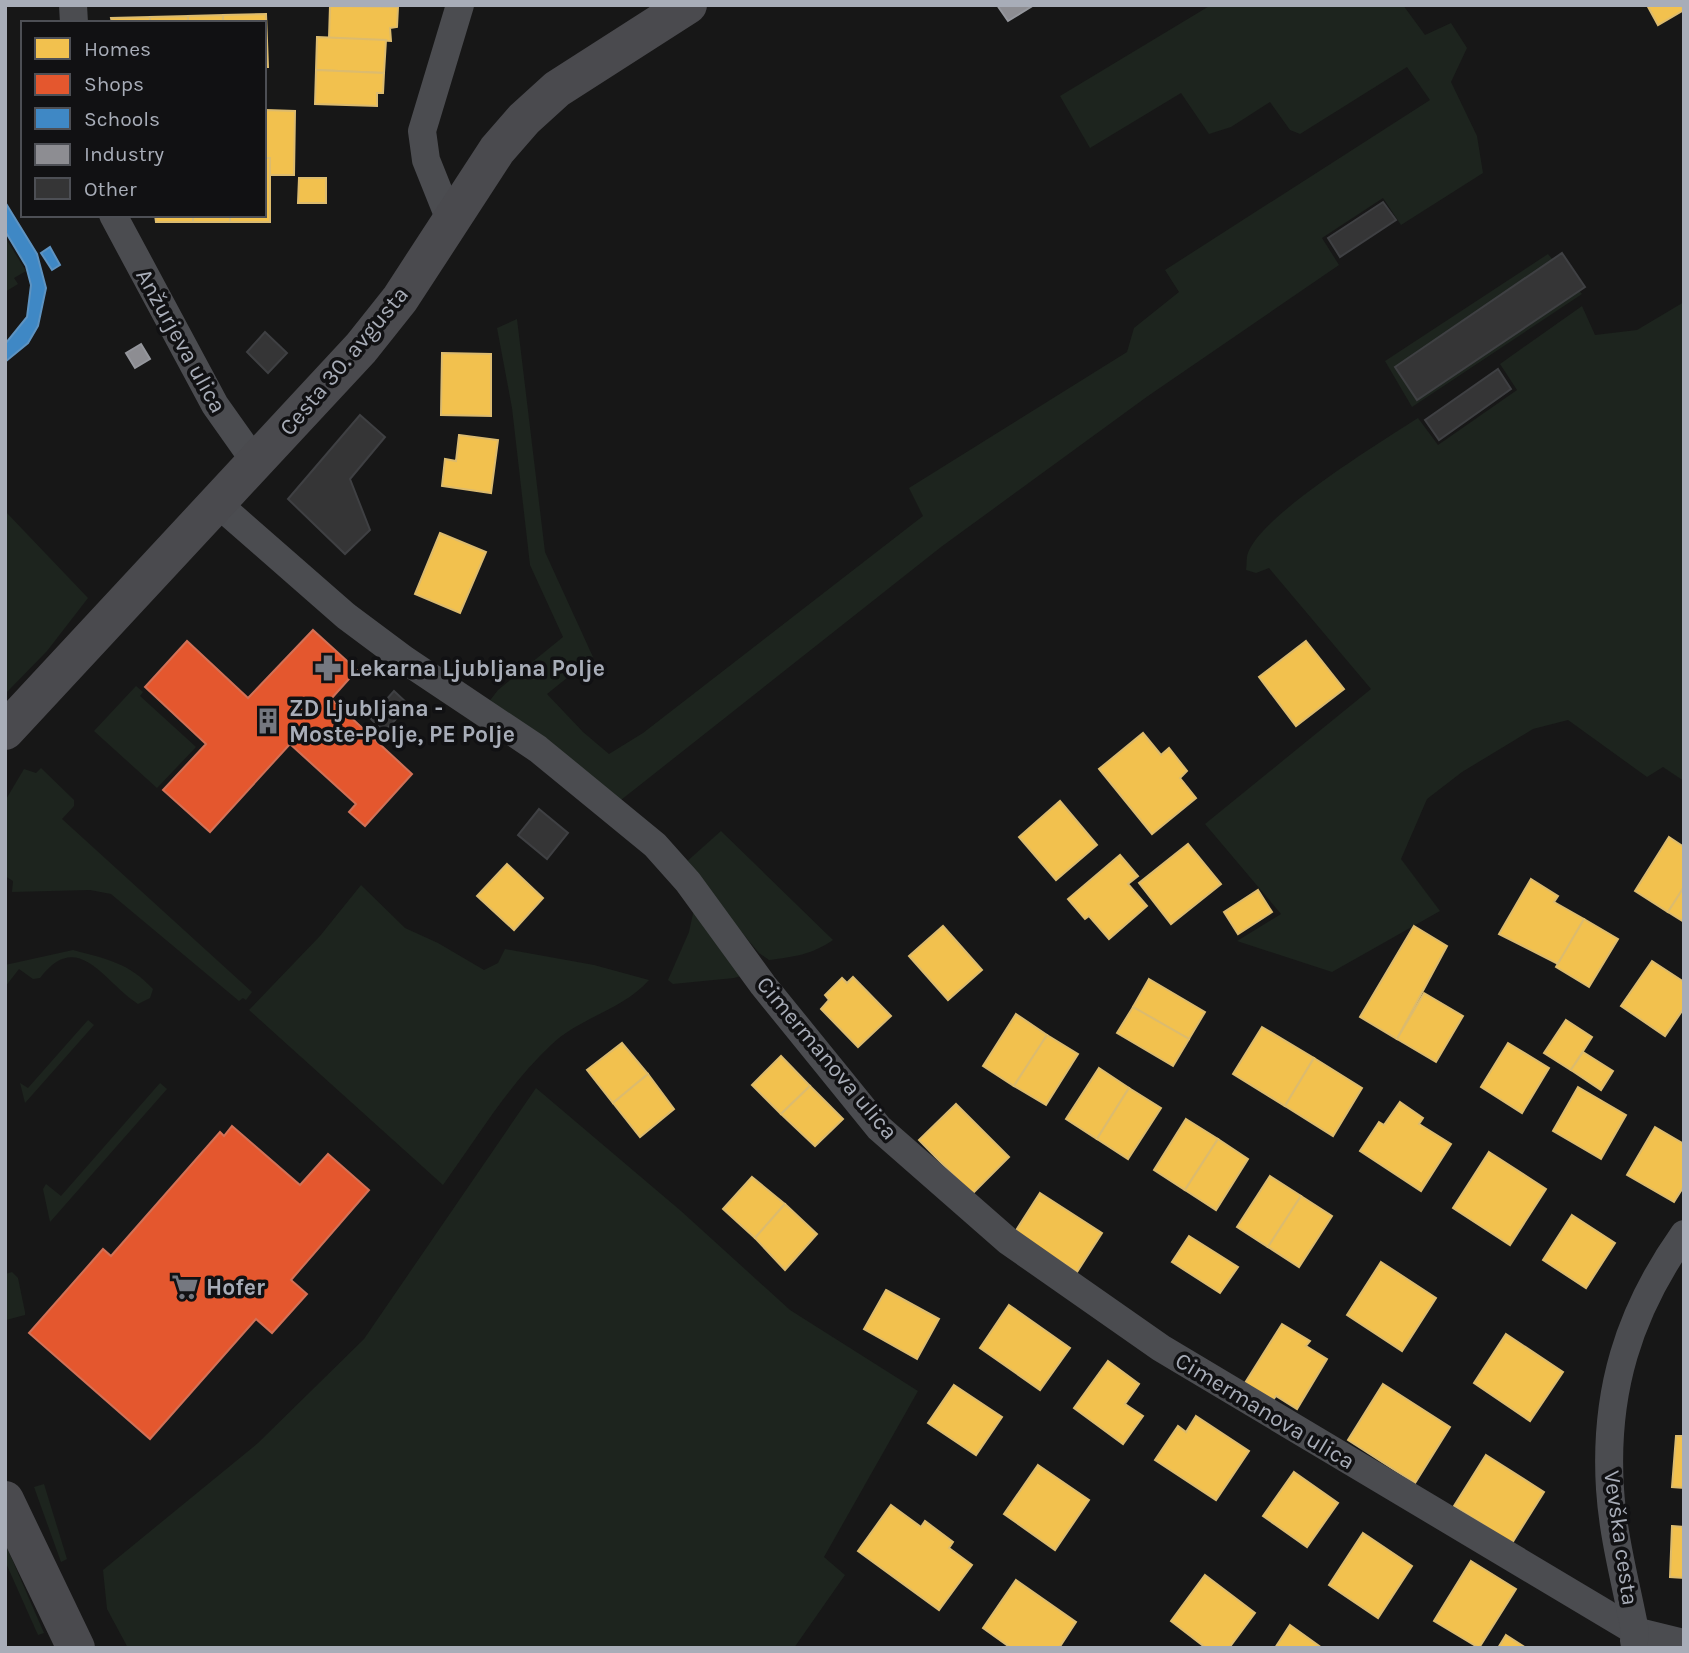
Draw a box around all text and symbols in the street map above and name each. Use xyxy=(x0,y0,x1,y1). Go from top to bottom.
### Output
legend xyxy=(21,21,266,217)
text: Homes xyxy=(84,37,151,61)
text: Shops xyxy=(84,72,144,96)
text: Schools xyxy=(84,107,160,131)
text: Industry xyxy=(84,142,164,166)
text: Other xyxy=(84,177,137,201)
street label: Anžurjeva ulica xyxy=(130,264,232,418)
street label: Cesta 30. avgusta xyxy=(274,281,414,441)
pharmacy icon: Lekarna Ljubljana Polje xyxy=(313,653,343,683)
place label: Lekarna Ljubljana Polje xyxy=(349,655,605,682)
place label: ZD Ljubljana - Moste-Polje, PE Polje xyxy=(289,695,515,748)
building icon: ZD Ljubljana - Moste-Polje, PE Polje xyxy=(253,706,283,736)
street label: Cimermanova ulica xyxy=(751,971,903,1145)
supermarket icon: Hofer xyxy=(170,1272,200,1302)
place label: Hofer xyxy=(206,1274,265,1301)
street label: Cimermanova ulica xyxy=(1170,1347,1360,1475)
street label: Vevška cesta xyxy=(1598,1469,1644,1607)

